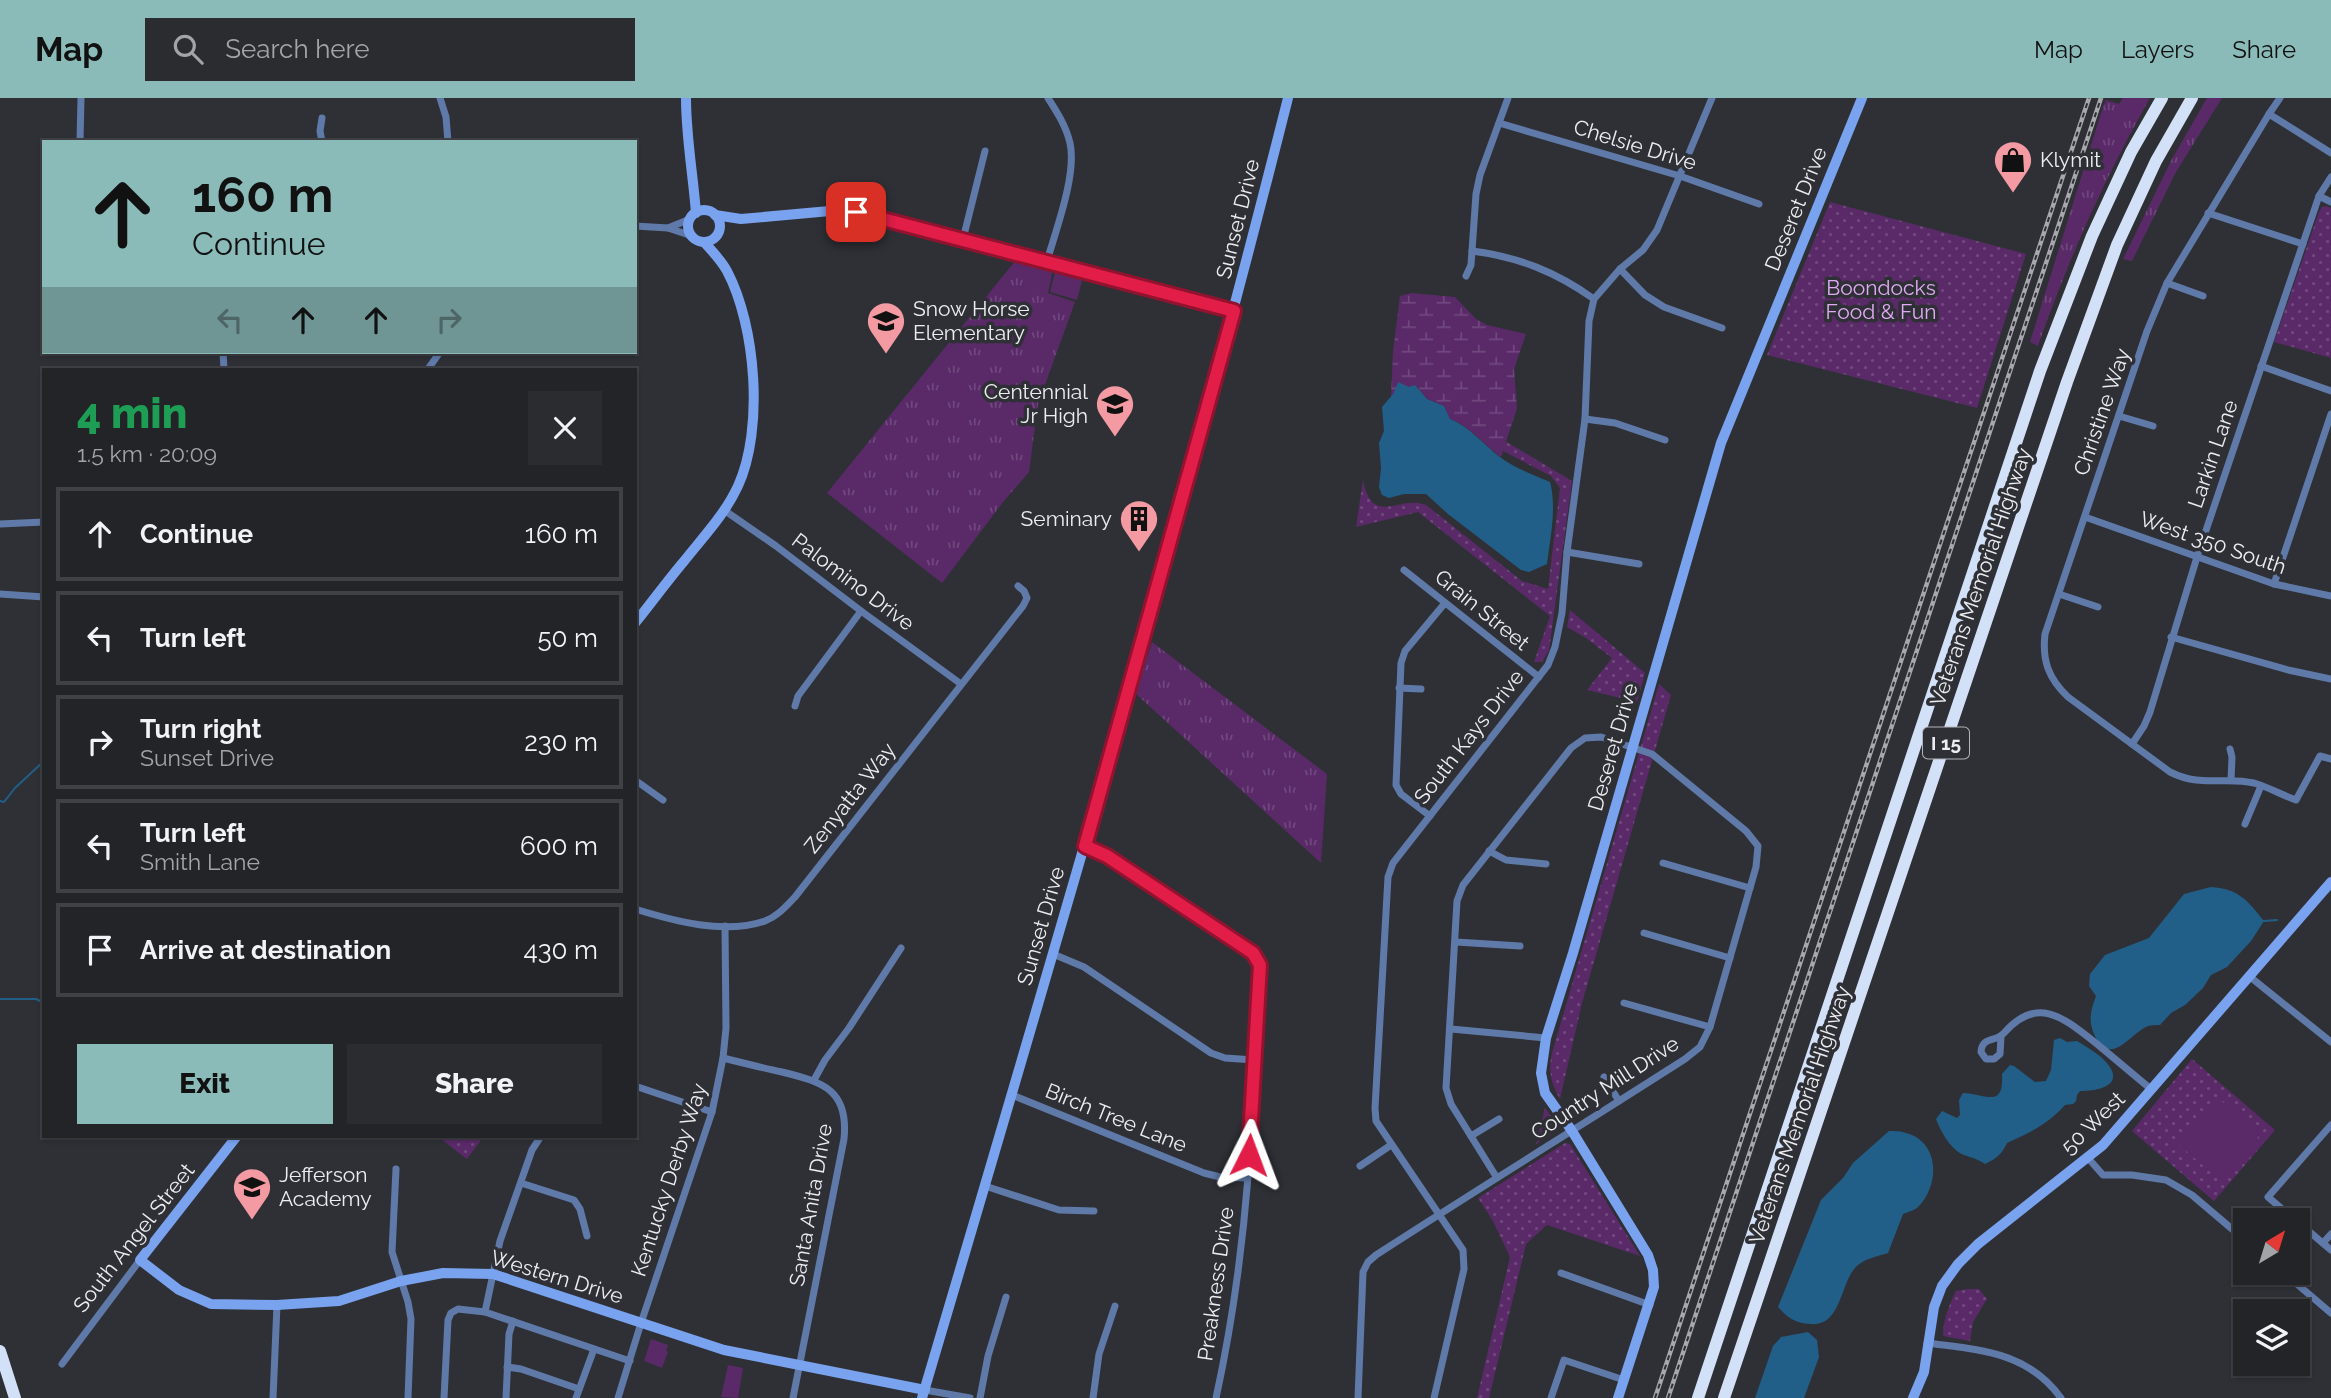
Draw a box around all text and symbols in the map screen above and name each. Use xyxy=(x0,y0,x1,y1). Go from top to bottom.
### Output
search box xyxy=(145,18,635,81)
text: Map xyxy=(35,30,103,69)
icon: search xyxy=(169,30,207,68)
text: Search here xyxy=(225,34,370,64)
text: Map xyxy=(2034,35,2083,64)
text: Layers xyxy=(2121,35,2194,64)
text: Share xyxy=(2232,35,2296,64)
street label: Chelsie Drive xyxy=(1571,114,1700,175)
shop icon: Klymit xyxy=(1992,139,2034,194)
street label: Deseret Drive xyxy=(1759,143,1832,274)
place label: Klymit xyxy=(2040,147,2101,172)
street label: Sunset Drive xyxy=(1211,157,1264,281)
text: 160 m xyxy=(192,166,333,223)
icon: ahead xyxy=(77,168,168,259)
pin xyxy=(826,182,886,242)
icon: arrive xyxy=(837,193,875,231)
text: Continue xyxy=(192,225,326,262)
park label: Boondocks Food & Fun xyxy=(1826,275,1936,324)
place label: Snow Horse Elementary xyxy=(913,296,1030,345)
school or university icon: Snow Horse Elementary xyxy=(865,300,907,355)
icon: left xyxy=(211,301,249,339)
icon: ahead xyxy=(284,301,322,339)
icon: ahead xyxy=(357,301,395,339)
icon: right xyxy=(430,301,468,339)
street label: Christine Way xyxy=(2068,345,2135,479)
place label: Centennial Jr High xyxy=(984,379,1088,428)
school or university icon: Centennial Jr High xyxy=(1094,383,1136,438)
text: 4 min xyxy=(77,389,187,438)
button: close xyxy=(528,391,602,465)
street label: Larkin Lane xyxy=(2182,397,2243,511)
text: 1.5 km · 20:09 xyxy=(77,440,217,467)
street label: Veterans Memorial Highway xyxy=(1925,445,2037,709)
building icon: Seminary xyxy=(1118,498,1160,553)
place label: Seminary xyxy=(1021,506,1112,531)
street label: West 350 South xyxy=(2137,506,2290,579)
icon: ahead xyxy=(81,515,119,553)
text: Continue xyxy=(140,519,253,549)
text: 160 m xyxy=(525,519,598,549)
street label: Palomino Drive xyxy=(787,527,919,636)
street label: Grain Street xyxy=(1430,564,1535,655)
icon: left xyxy=(81,619,119,657)
text: Turn left xyxy=(140,623,246,653)
text: 50 m xyxy=(537,623,598,653)
street label: South Kays Drive xyxy=(1408,665,1529,809)
street label: Deseret Drive xyxy=(1582,680,1643,814)
text: Turn right xyxy=(140,714,261,744)
icon: right xyxy=(81,723,119,761)
text: 230 m xyxy=(524,727,598,757)
road number: I 15 xyxy=(1923,728,1969,758)
street label: Zenyatta Way xyxy=(799,738,900,858)
text: Sunset Drive xyxy=(140,744,274,771)
text: Turn left xyxy=(140,818,246,848)
icon: left xyxy=(81,827,119,865)
text: 600 m xyxy=(520,831,598,861)
text: Smith Lane xyxy=(140,848,260,875)
street label: Sunset Drive xyxy=(1012,864,1069,988)
icon: arrive xyxy=(81,931,119,969)
text: Arrive at destination xyxy=(140,935,391,965)
text: 430 m xyxy=(523,935,598,965)
street label: Veterans Memorial Highway xyxy=(1744,983,1856,1247)
street label: Country Mill Drive xyxy=(1526,1030,1683,1145)
button: Exit xyxy=(77,1044,333,1124)
button: Share xyxy=(347,1044,602,1124)
street label: Birch Tree Lane xyxy=(1042,1078,1191,1157)
street label: Kentucky Derby Way xyxy=(625,1080,712,1280)
street label: 50 West xyxy=(2056,1086,2130,1159)
position arrow xyxy=(1212,1118,1286,1192)
street label: Santa Anita Drive xyxy=(784,1122,837,1288)
street label: South Angel Street xyxy=(68,1158,200,1317)
place label: Jefferson Academy xyxy=(279,1162,372,1211)
school or university icon: Jefferson Academy xyxy=(231,1166,273,1221)
street label: Preakness Drive xyxy=(1192,1205,1239,1363)
north arrow xyxy=(2233,1208,2310,1284)
map controls xyxy=(2233,1208,2310,1376)
street label: Western Drive xyxy=(488,1244,626,1309)
button: layers xyxy=(2233,1299,2310,1376)

